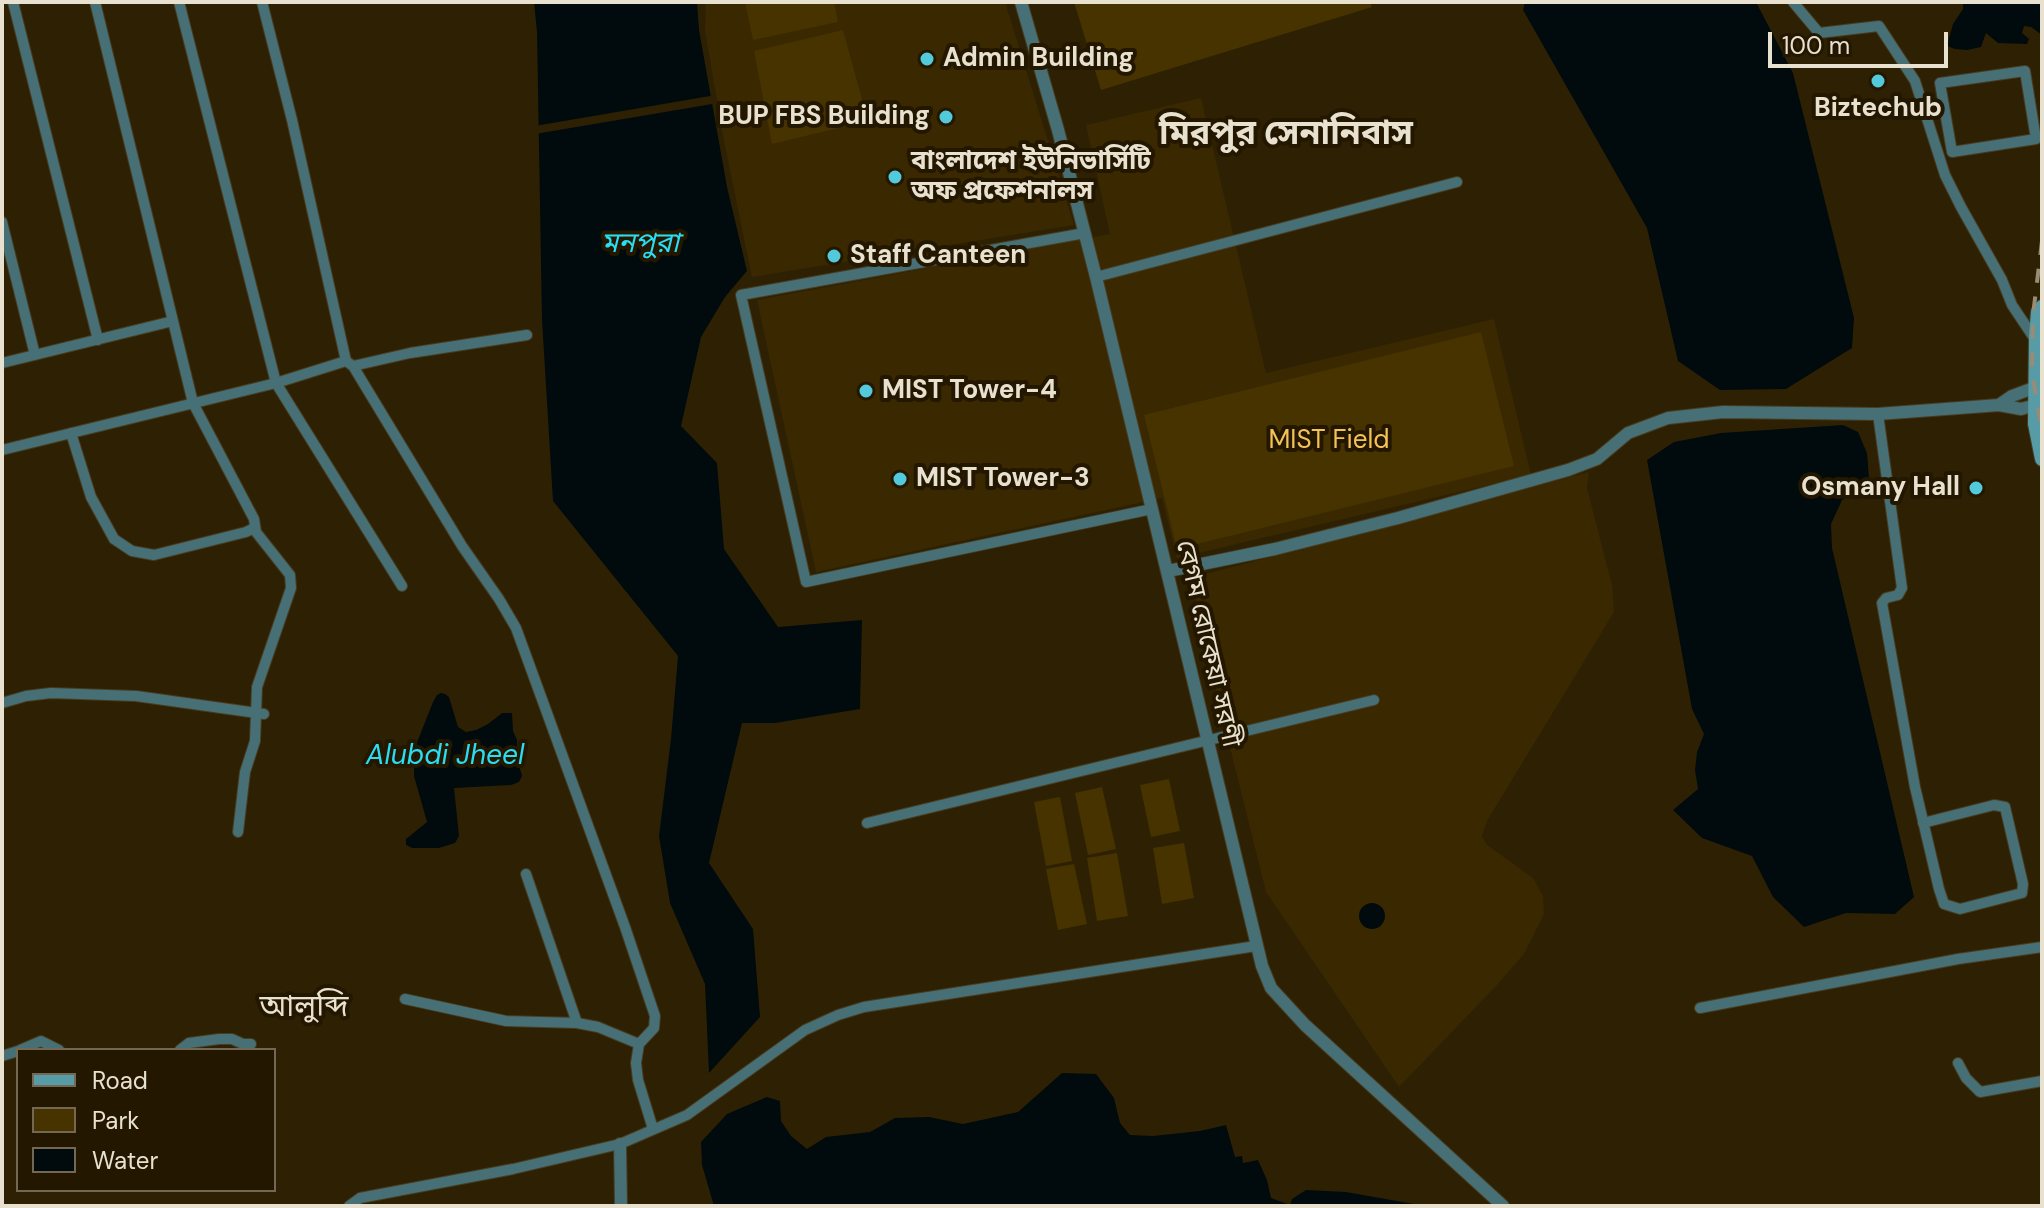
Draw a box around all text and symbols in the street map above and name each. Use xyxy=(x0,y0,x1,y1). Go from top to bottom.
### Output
scale bar xyxy=(1772,16,1952,66)
text: 100 m xyxy=(1782,30,1850,61)
place label: Admin Building xyxy=(943,43,1134,75)
marker: Admin Building xyxy=(918,50,936,68)
marker: Biztechub xyxy=(1869,72,1887,90)
place label: Biztechub xyxy=(1814,93,1942,125)
place label: BUP FBS Building xyxy=(718,101,930,133)
marker: BUP FBS Building xyxy=(937,108,955,126)
district label: মিরপুর সেনানিবাস xyxy=(1159,115,1413,155)
place label: বাংলাদেশ ইউনিভার্সিটি অফ প্রফেশনালস xyxy=(911,146,1151,208)
marker: বাংলাদেশ ইউনিভার্সিটি অফ প্রফেশনালস xyxy=(886,168,904,186)
water label: মনপুরা xyxy=(601,228,679,262)
place label: Staff Canteen xyxy=(850,240,1026,272)
marker: Staff Canteen xyxy=(825,247,843,265)
place label: MIST Tower-4 xyxy=(882,375,1057,407)
marker: MIST Tower-4 xyxy=(857,382,875,400)
park label: MIST Field xyxy=(1268,425,1390,457)
place label: MIST Tower-3 xyxy=(916,463,1090,495)
marker: MIST Tower-3 xyxy=(891,470,909,488)
place label: Osmany Hall xyxy=(1801,472,1960,504)
marker: Osmany Hall xyxy=(1967,479,1985,497)
street label: বেগম রোকেয়া সরণী xyxy=(1168,537,1246,751)
water label: Alubdi Jheel xyxy=(366,740,524,774)
district label: আলুব্দি xyxy=(259,990,349,1026)
legend xyxy=(16,1048,276,1192)
text: Road xyxy=(92,1065,148,1096)
text: Park xyxy=(92,1105,139,1136)
text: Water xyxy=(92,1145,158,1176)

